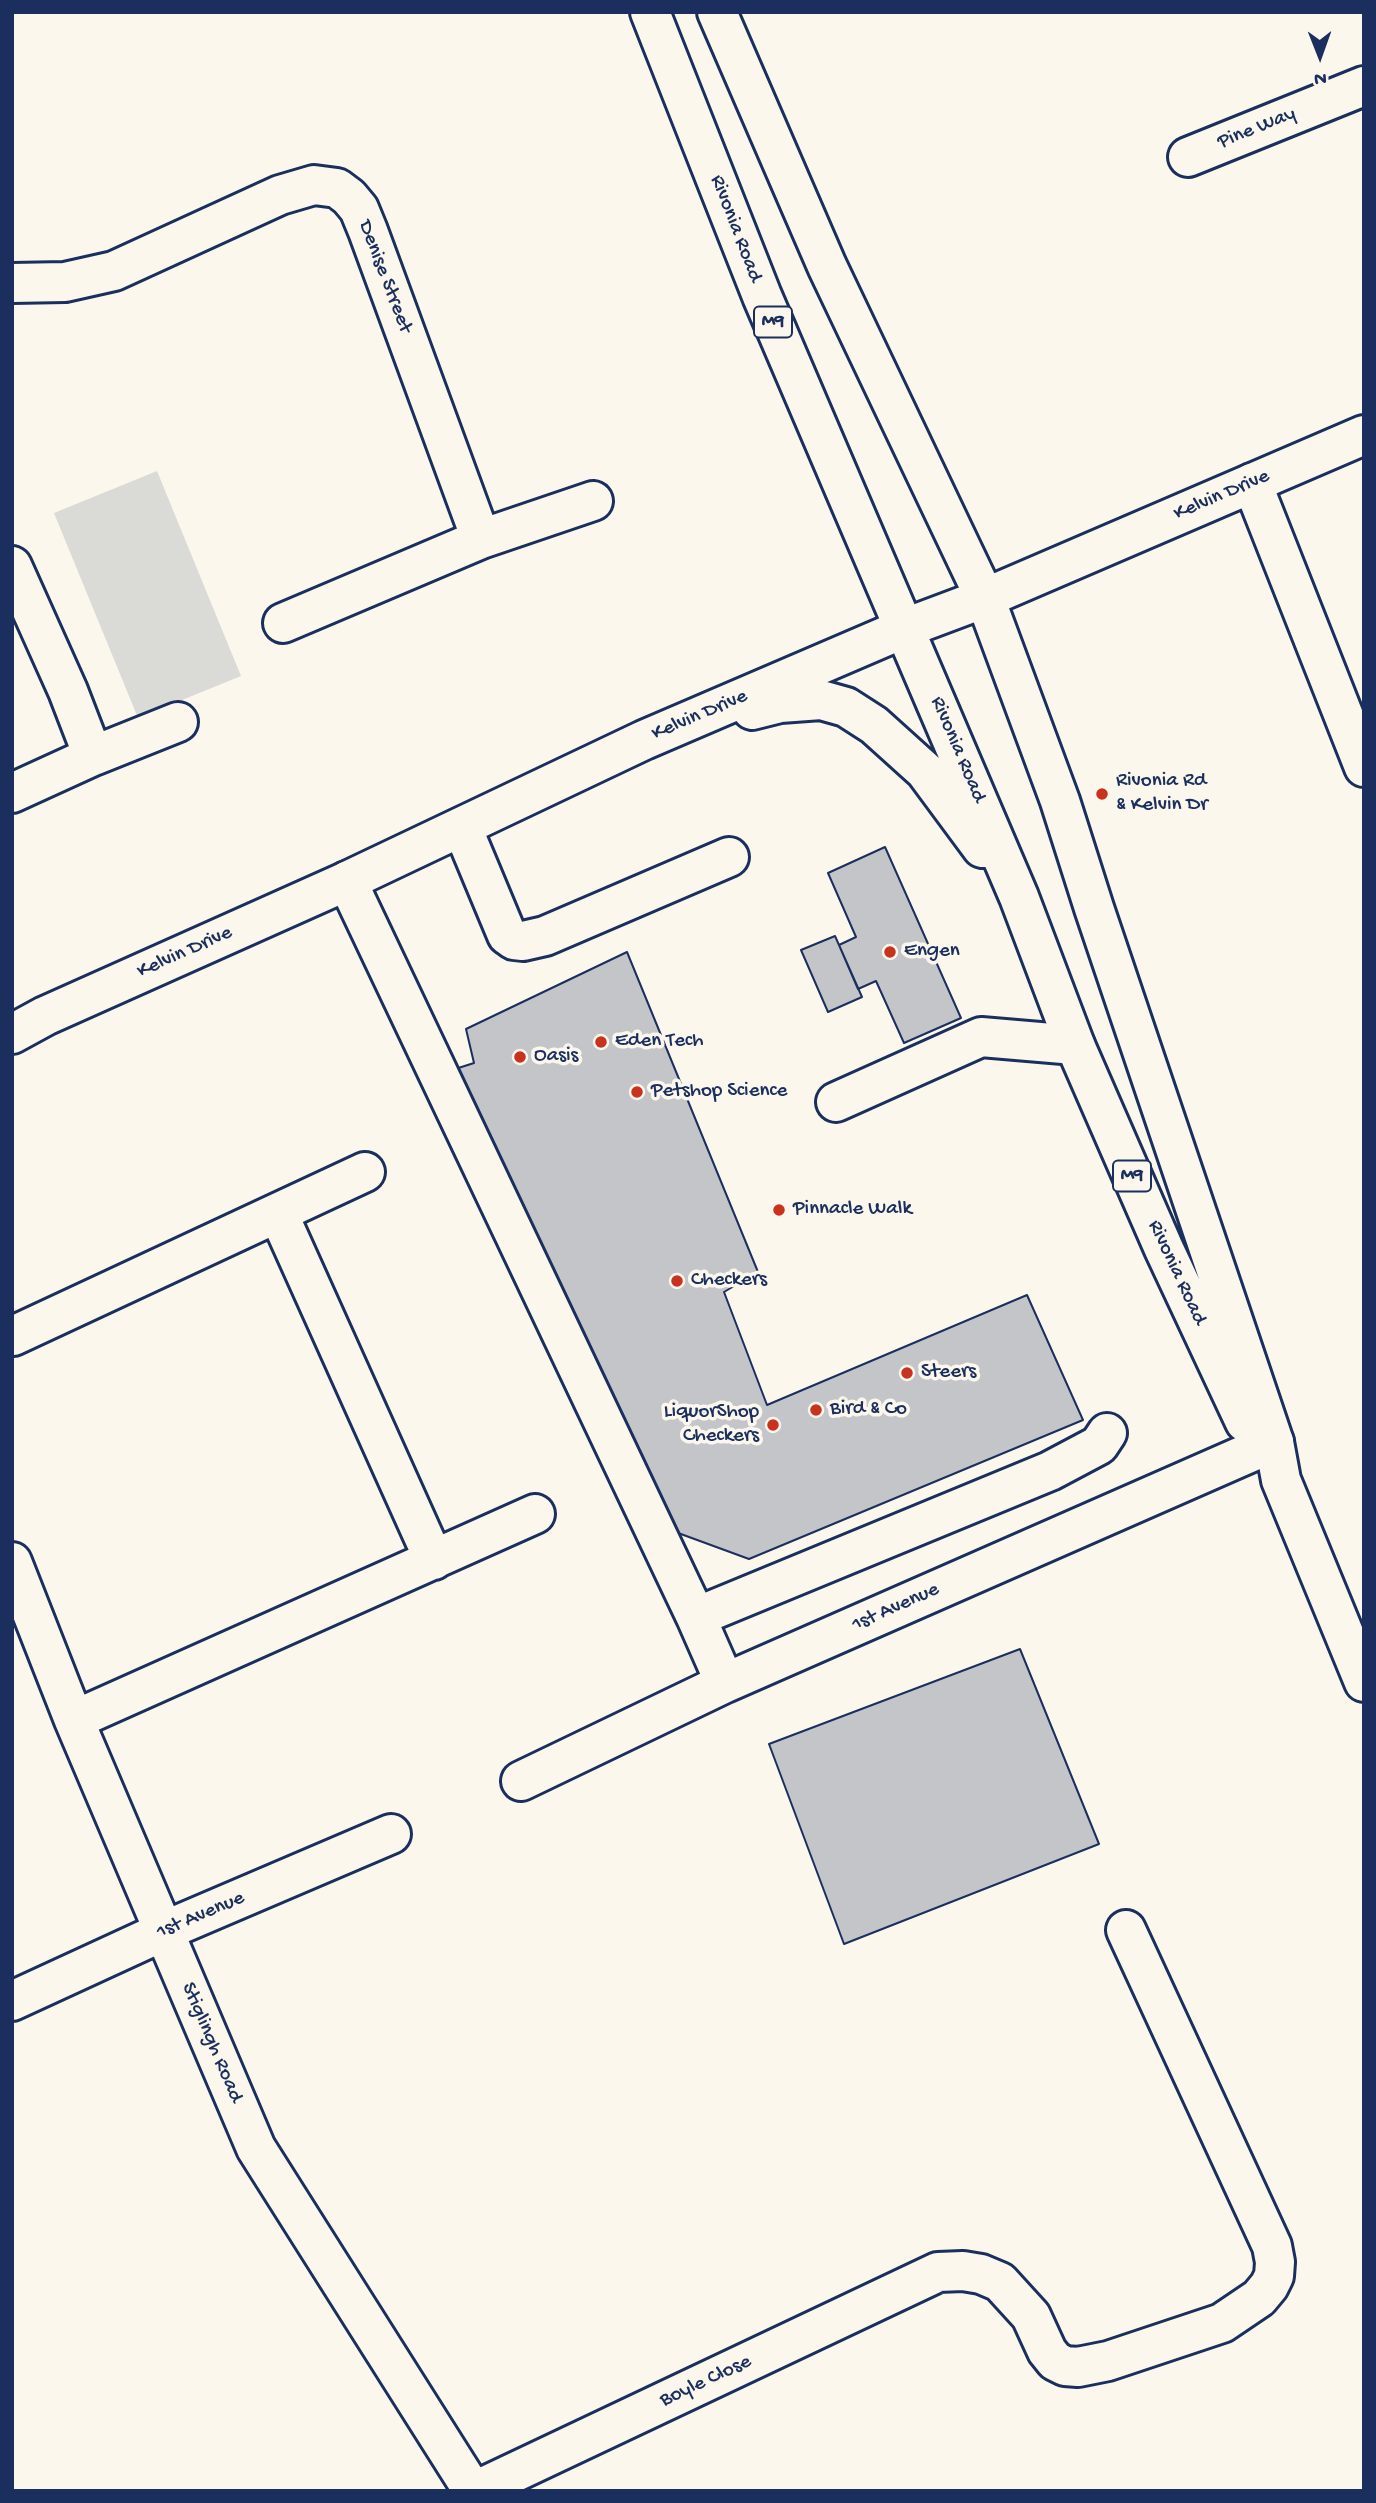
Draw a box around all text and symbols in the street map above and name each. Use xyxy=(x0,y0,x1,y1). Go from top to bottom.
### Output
north arrow xyxy=(1285,21,1355,91)
text: N xyxy=(1314,66,1327,89)
street label: Pine Way xyxy=(1214,102,1300,156)
street label: Rivonia Road xyxy=(703,172,767,286)
street label: Denise Street xyxy=(351,217,417,337)
road number: M9 xyxy=(754,306,792,338)
street label: Kelvin Drive xyxy=(1170,465,1274,527)
street label: Kelvin Drive xyxy=(648,685,752,747)
street label: Rivonia Road xyxy=(923,693,991,807)
place label: Rivonia Rd & Kelvin Dr xyxy=(1116,769,1208,819)
marker: Rivonia Rd & Kelvin Dr xyxy=(1094,786,1110,802)
street label: Kelvin Drive xyxy=(133,921,237,985)
place label: Engen xyxy=(904,939,960,965)
marker: Engen xyxy=(882,944,898,960)
place label: Eden Tech xyxy=(615,1029,704,1055)
marker: Eden Tech xyxy=(593,1034,609,1050)
place label: Oasis xyxy=(534,1044,578,1070)
marker: Oasis xyxy=(512,1049,528,1065)
place label: Petshop Science xyxy=(651,1079,787,1105)
marker: Petshop Science xyxy=(629,1084,645,1100)
road number: M9 xyxy=(1113,1160,1151,1192)
place label: Pinnacle Walk xyxy=(793,1197,912,1223)
marker: Pinnacle Walk xyxy=(771,1202,787,1218)
street label: Rivonia Road xyxy=(1141,1217,1211,1329)
place label: Checkers xyxy=(691,1268,767,1294)
marker: Checkers xyxy=(669,1273,685,1289)
place label: Steers xyxy=(921,1360,976,1386)
marker: Steers xyxy=(899,1365,915,1381)
place label: Bird & Co xyxy=(830,1397,907,1423)
place label: LiquorShop Checkers xyxy=(664,1400,759,1450)
marker: Bird & Co xyxy=(808,1402,824,1418)
marker: LiquorShop Checkers xyxy=(765,1417,781,1433)
street label: 1st Avenue xyxy=(848,1578,944,1638)
street label: 1st Avenue xyxy=(153,1886,249,1946)
street label: Stiglingh Road xyxy=(174,1979,248,2107)
street label: Boyle Close xyxy=(656,2350,756,2414)

